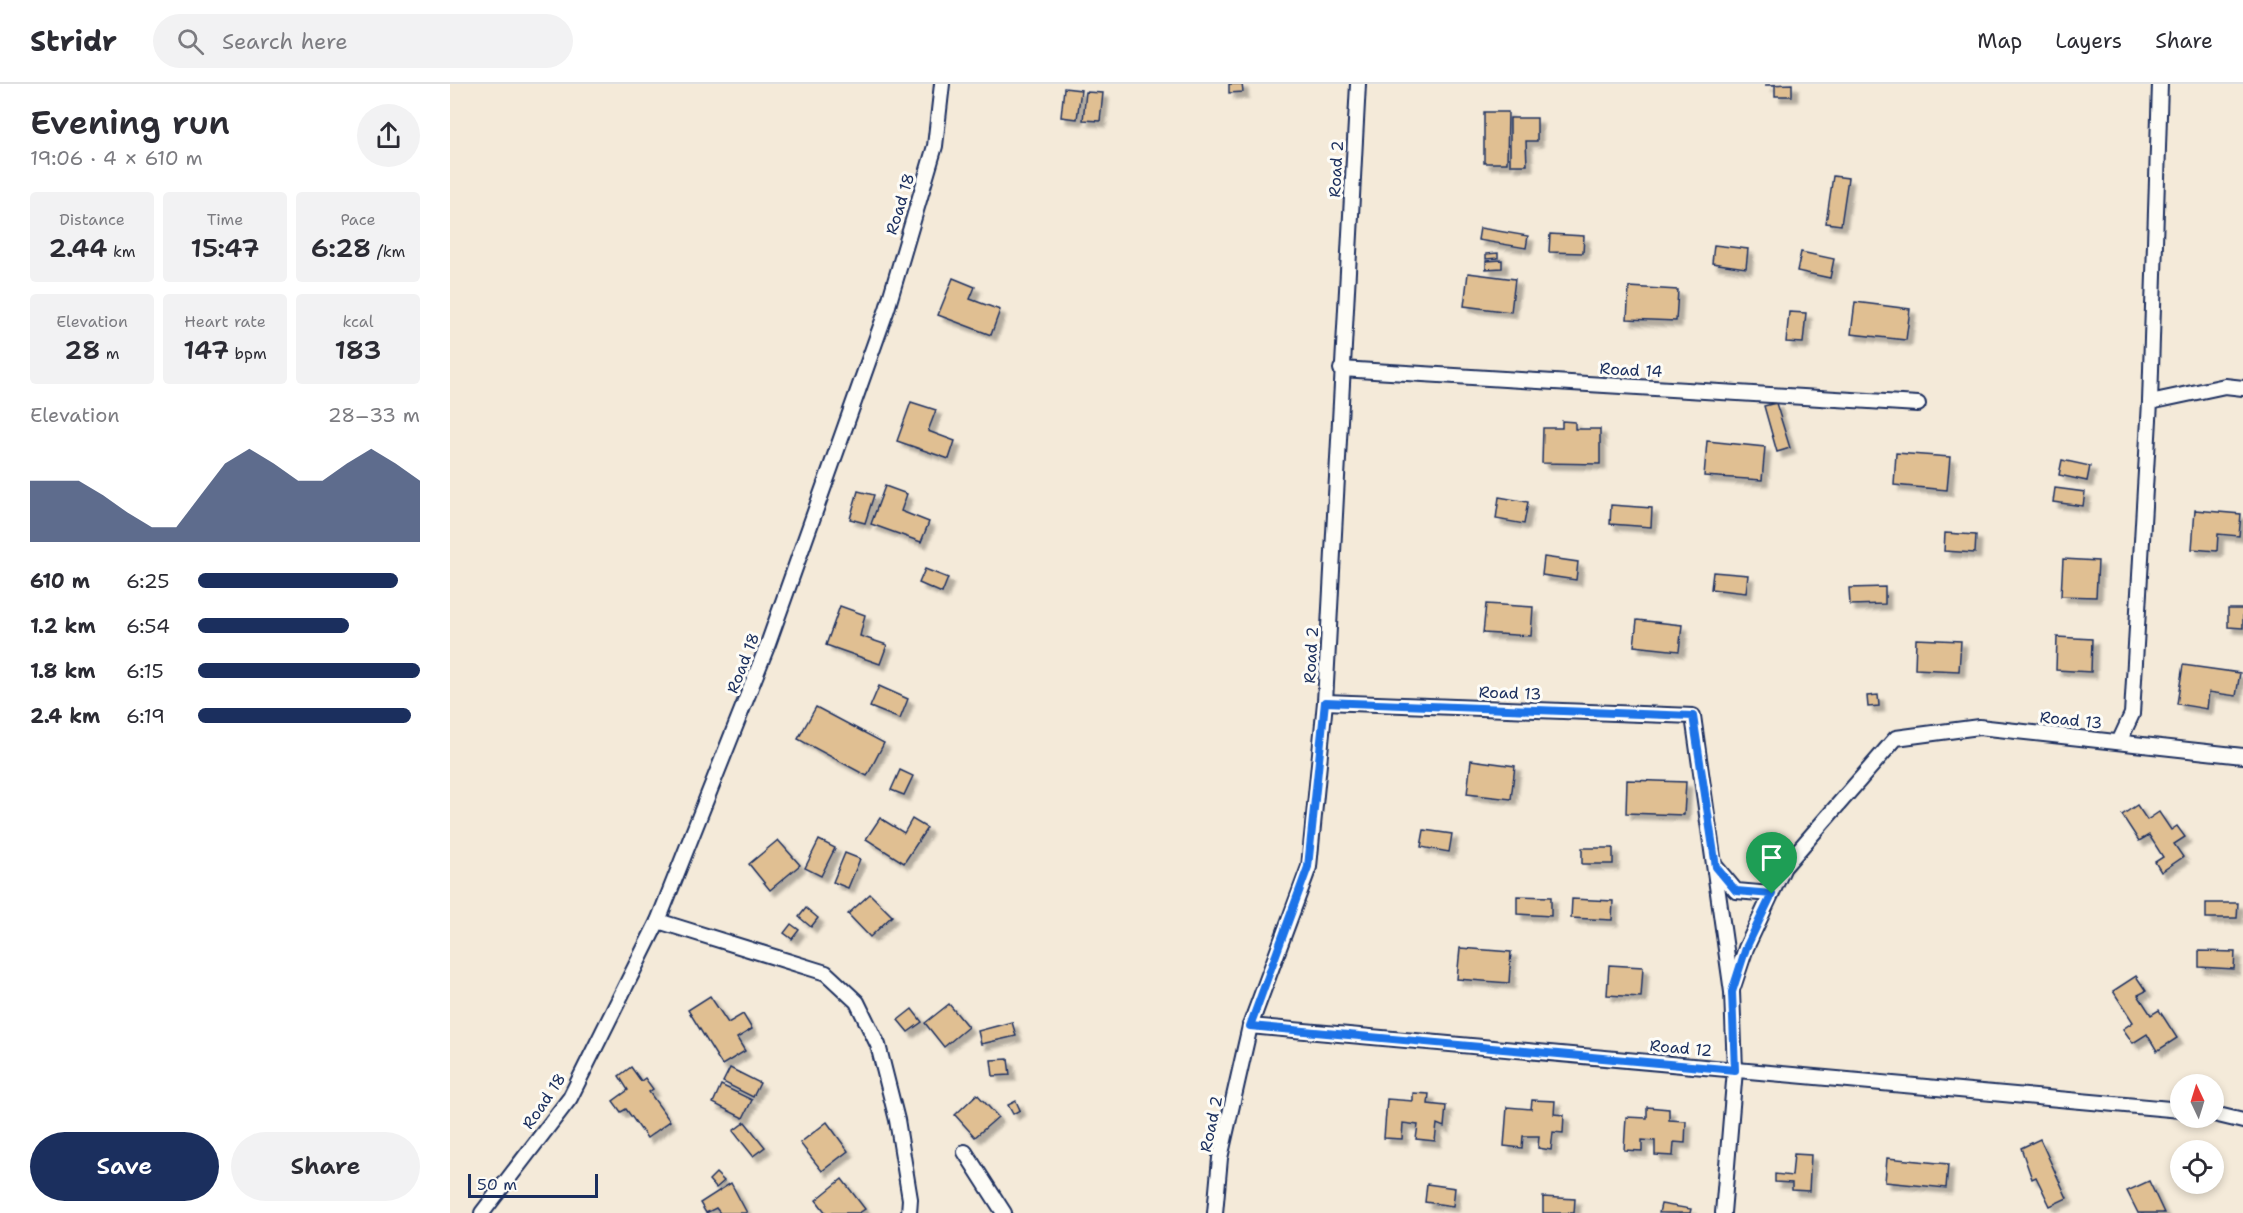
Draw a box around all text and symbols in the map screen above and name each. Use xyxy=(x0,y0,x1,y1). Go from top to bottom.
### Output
search box xyxy=(153,14,573,68)
text: Stridr xyxy=(30,22,117,60)
icon: search xyxy=(174,25,207,58)
text: Search here xyxy=(222,27,348,56)
text: Map xyxy=(1977,27,2022,55)
text: Layers xyxy=(2055,27,2122,55)
text: Share xyxy=(2155,27,2213,55)
text: Evening run xyxy=(30,100,230,145)
button: share xyxy=(357,104,420,167)
street label: Road 2 xyxy=(1324,140,1348,198)
text: 19:06 · 4 × 610 m xyxy=(30,145,203,171)
street label: Road 18 xyxy=(881,171,919,237)
text: Distance xyxy=(59,209,125,230)
text: Time xyxy=(207,209,243,230)
text: Pace xyxy=(340,209,376,230)
text: 2.44 xyxy=(48,230,107,265)
text: 15:47 xyxy=(191,230,259,265)
text: 6:28 xyxy=(311,230,371,265)
text: km xyxy=(107,241,136,262)
text: /km xyxy=(371,241,405,262)
text: Elevation xyxy=(56,311,128,332)
text: Heart rate xyxy=(184,311,266,332)
text: kcal xyxy=(342,311,374,332)
text: 28 xyxy=(64,332,100,367)
text: 147 xyxy=(183,332,229,367)
text: 183 xyxy=(335,332,382,367)
text: m xyxy=(100,343,120,364)
text: bpm xyxy=(229,343,267,364)
street label: Road 14 xyxy=(1599,358,1663,382)
text: Elevation xyxy=(30,402,120,428)
text: 28–33 m xyxy=(328,402,420,428)
text: 610 m xyxy=(30,568,90,594)
text: 6:25 xyxy=(126,568,170,594)
text: 1.2 km xyxy=(30,613,96,639)
text: 6:54 xyxy=(126,613,170,639)
street label: Road 2 xyxy=(1299,626,1323,684)
street label: Road 18 xyxy=(722,630,764,696)
text: 1.8 km xyxy=(30,658,96,684)
text: 6:15 xyxy=(126,658,164,684)
street label: Road 13 xyxy=(1478,681,1542,705)
text: 2.4 km xyxy=(30,703,100,729)
text: 6:19 xyxy=(126,703,165,729)
street label: Road 13 xyxy=(2039,706,2103,734)
pin xyxy=(1746,832,1797,894)
icon: arrive xyxy=(1755,841,1788,874)
street label: Road 12 xyxy=(1649,1035,1713,1061)
street label: Road 18 xyxy=(518,1069,570,1133)
north arrow xyxy=(2170,1074,2224,1128)
map controls xyxy=(2170,1074,2224,1194)
street label: Road 2 xyxy=(1195,1094,1227,1154)
button: Save xyxy=(30,1132,219,1201)
button: Share xyxy=(231,1132,420,1201)
button: locate xyxy=(2170,1140,2224,1194)
scale bar xyxy=(468,1171,598,1198)
text: 50 m xyxy=(477,1174,517,1195)

